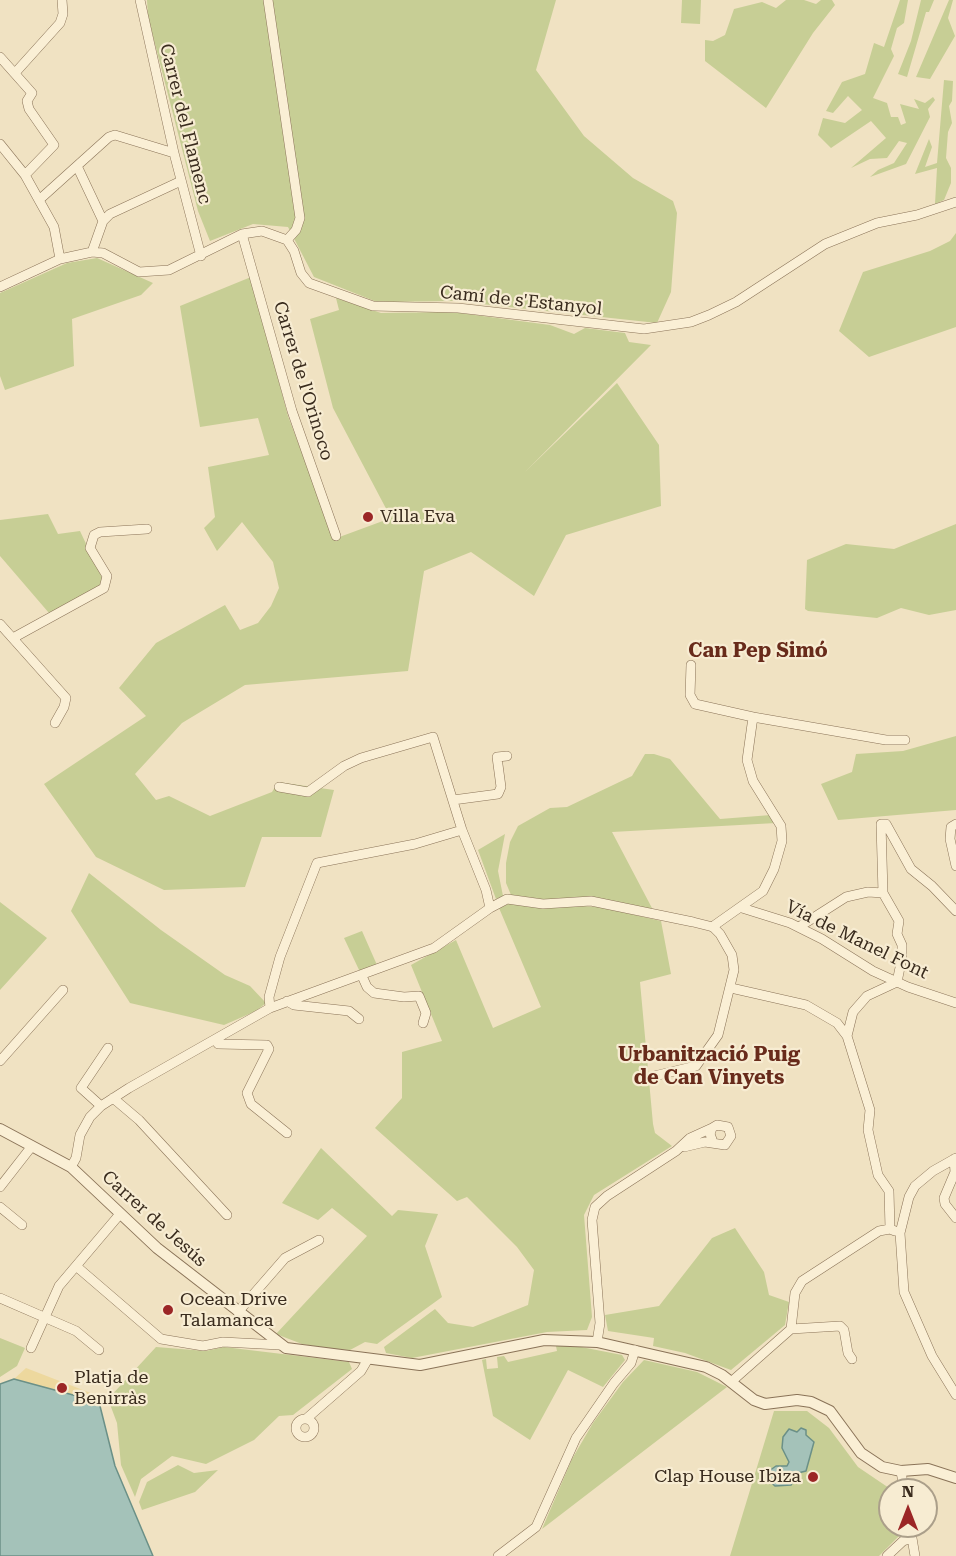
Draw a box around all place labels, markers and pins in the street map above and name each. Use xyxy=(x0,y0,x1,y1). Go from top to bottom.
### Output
place label: Villa Eva xyxy=(380,506,455,528)
marker: Villa Eva xyxy=(361,510,375,524)
place label: Ocean Drive Talamanca xyxy=(180,1289,287,1332)
marker: Ocean Drive Talamanca xyxy=(161,1303,175,1317)
place label: Platja de Benirràs xyxy=(74,1367,148,1410)
marker: Platja de Benirràs xyxy=(55,1381,69,1395)
place label: Clap House Ibiza xyxy=(654,1466,801,1488)
marker: Clap House Ibiza xyxy=(806,1470,820,1484)

